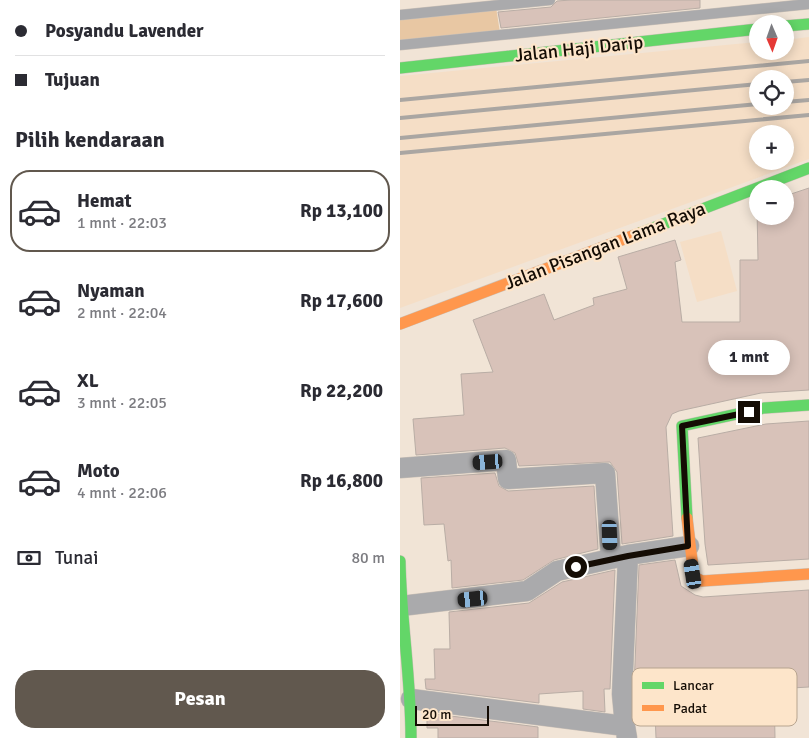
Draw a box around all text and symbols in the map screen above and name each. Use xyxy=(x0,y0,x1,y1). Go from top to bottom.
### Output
north arrow xyxy=(749,15,794,60)
map controls xyxy=(749,15,794,225)
text: Posyandu Lavender xyxy=(45,19,204,43)
street label: Jalan Haji Darip xyxy=(514,30,644,68)
text: Tujuan xyxy=(45,68,100,92)
button: locate xyxy=(749,70,794,115)
button: + xyxy=(749,125,794,170)
text: Pilih kendaraan xyxy=(15,126,165,153)
button: − xyxy=(749,180,794,225)
icon: car xyxy=(17,189,62,234)
text: Hemat xyxy=(77,189,132,213)
street label: Jalan Pisangan Lama Raya xyxy=(501,197,709,295)
text: Rp 13,100 xyxy=(300,199,383,223)
text: 1 mnt · 22:03 xyxy=(77,213,167,233)
icon: car xyxy=(17,279,62,324)
text: Nyaman xyxy=(77,279,145,303)
text: Rp 17,600 xyxy=(300,289,383,313)
text: 2 mnt · 22:04 xyxy=(77,303,167,323)
callout: 1 mnt xyxy=(708,340,790,374)
text: 1 mnt xyxy=(729,347,769,367)
icon: car xyxy=(17,369,62,414)
text: XL xyxy=(77,369,99,393)
text: Rp 22,200 xyxy=(300,379,383,403)
text: 3 mnt · 22:05 xyxy=(77,393,167,413)
route end xyxy=(738,401,760,423)
car xyxy=(472,453,503,471)
icon: car xyxy=(17,459,62,504)
text: Moto xyxy=(77,459,120,483)
text: Rp 16,800 xyxy=(300,469,383,493)
text: 4 mnt · 22:06 xyxy=(77,483,167,503)
car xyxy=(601,520,618,550)
icon: cash xyxy=(15,544,43,572)
text: Tunai xyxy=(55,546,98,570)
text: 80 m xyxy=(351,548,385,568)
route start xyxy=(565,556,587,578)
car xyxy=(683,558,702,590)
car xyxy=(457,590,488,608)
legend xyxy=(632,668,797,726)
button: Pesan xyxy=(15,670,385,728)
text: Lancar xyxy=(673,677,715,694)
text: Padat xyxy=(673,700,707,717)
scale bar xyxy=(415,703,489,726)
text: 20 m xyxy=(422,706,451,723)

